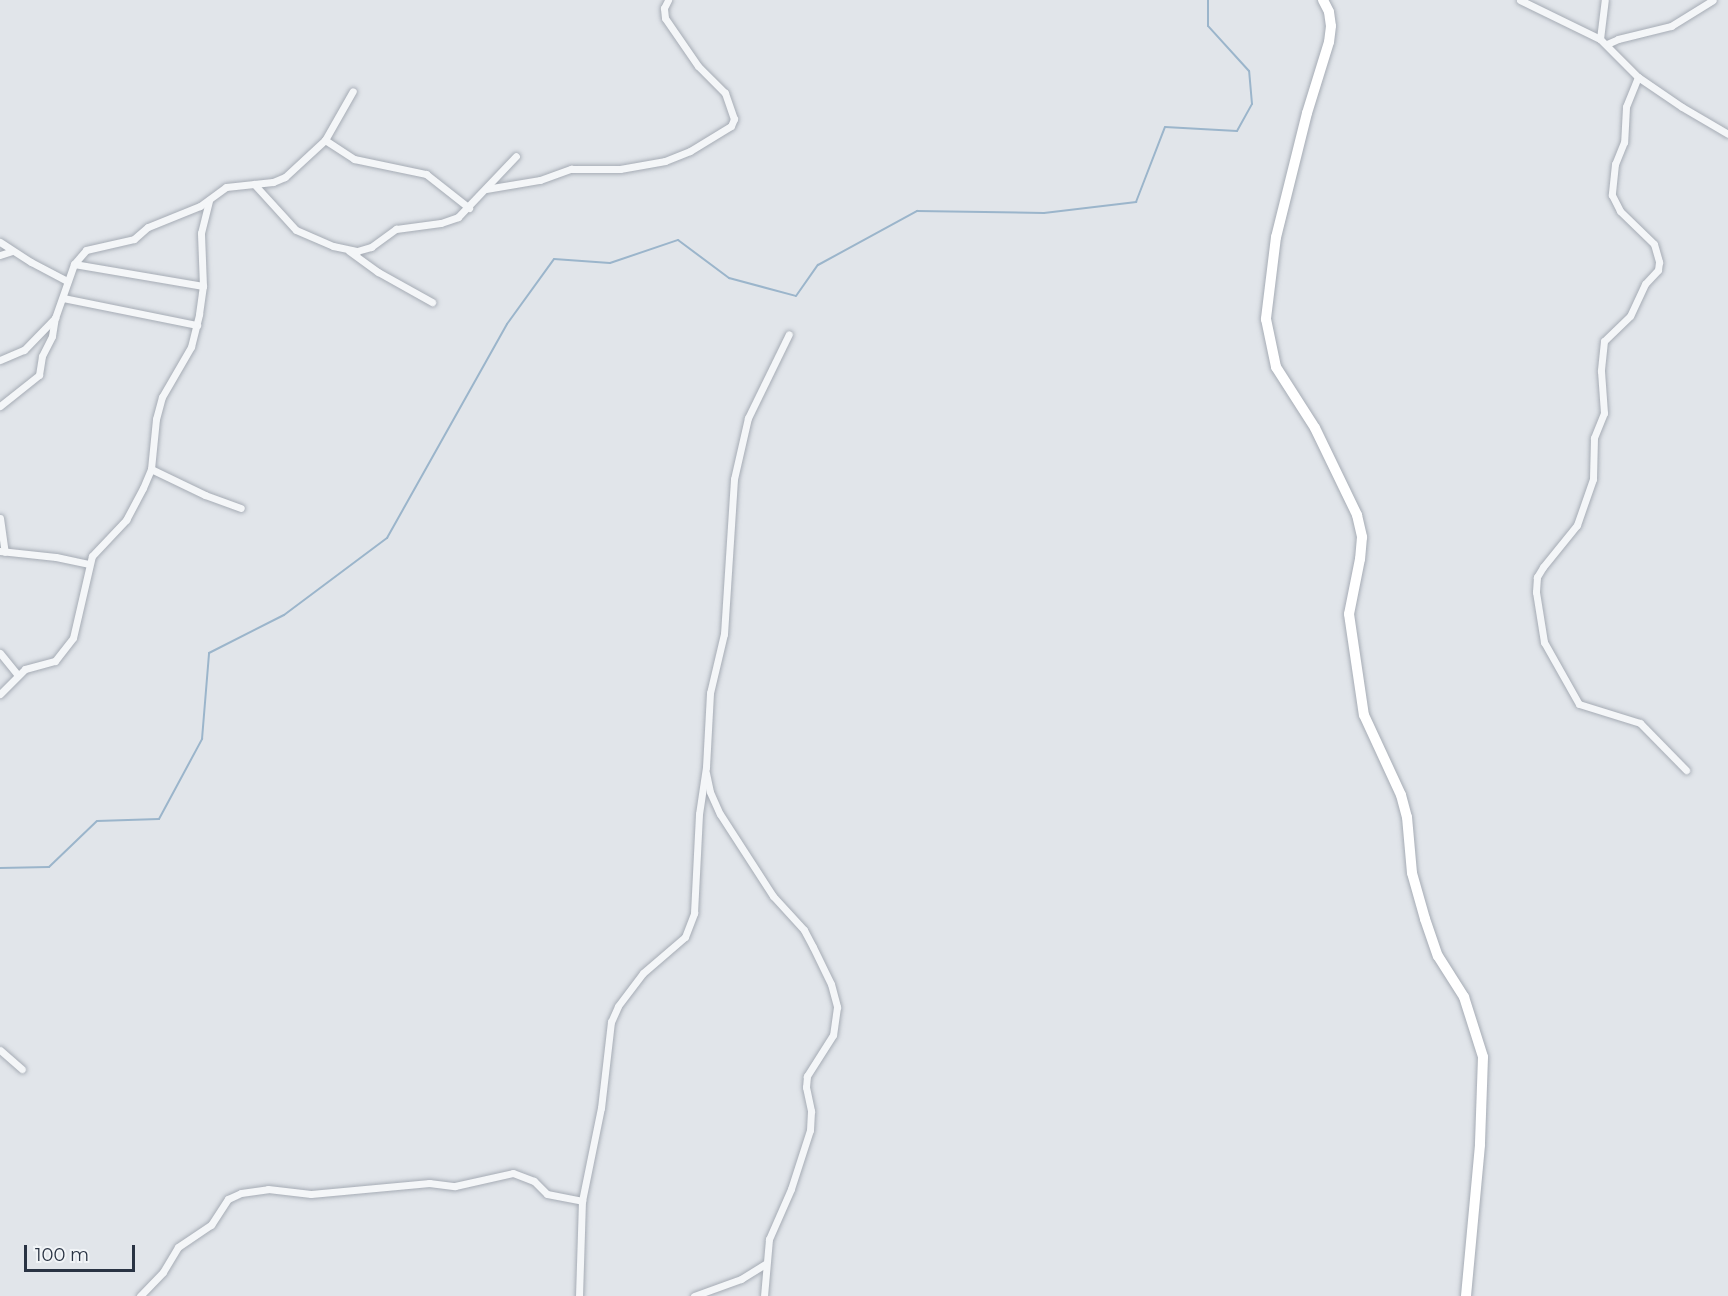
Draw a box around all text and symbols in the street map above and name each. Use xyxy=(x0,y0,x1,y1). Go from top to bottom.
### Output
scale bar xyxy=(27,1233,138,1271)
text: 100 m xyxy=(35,1244,89,1266)

